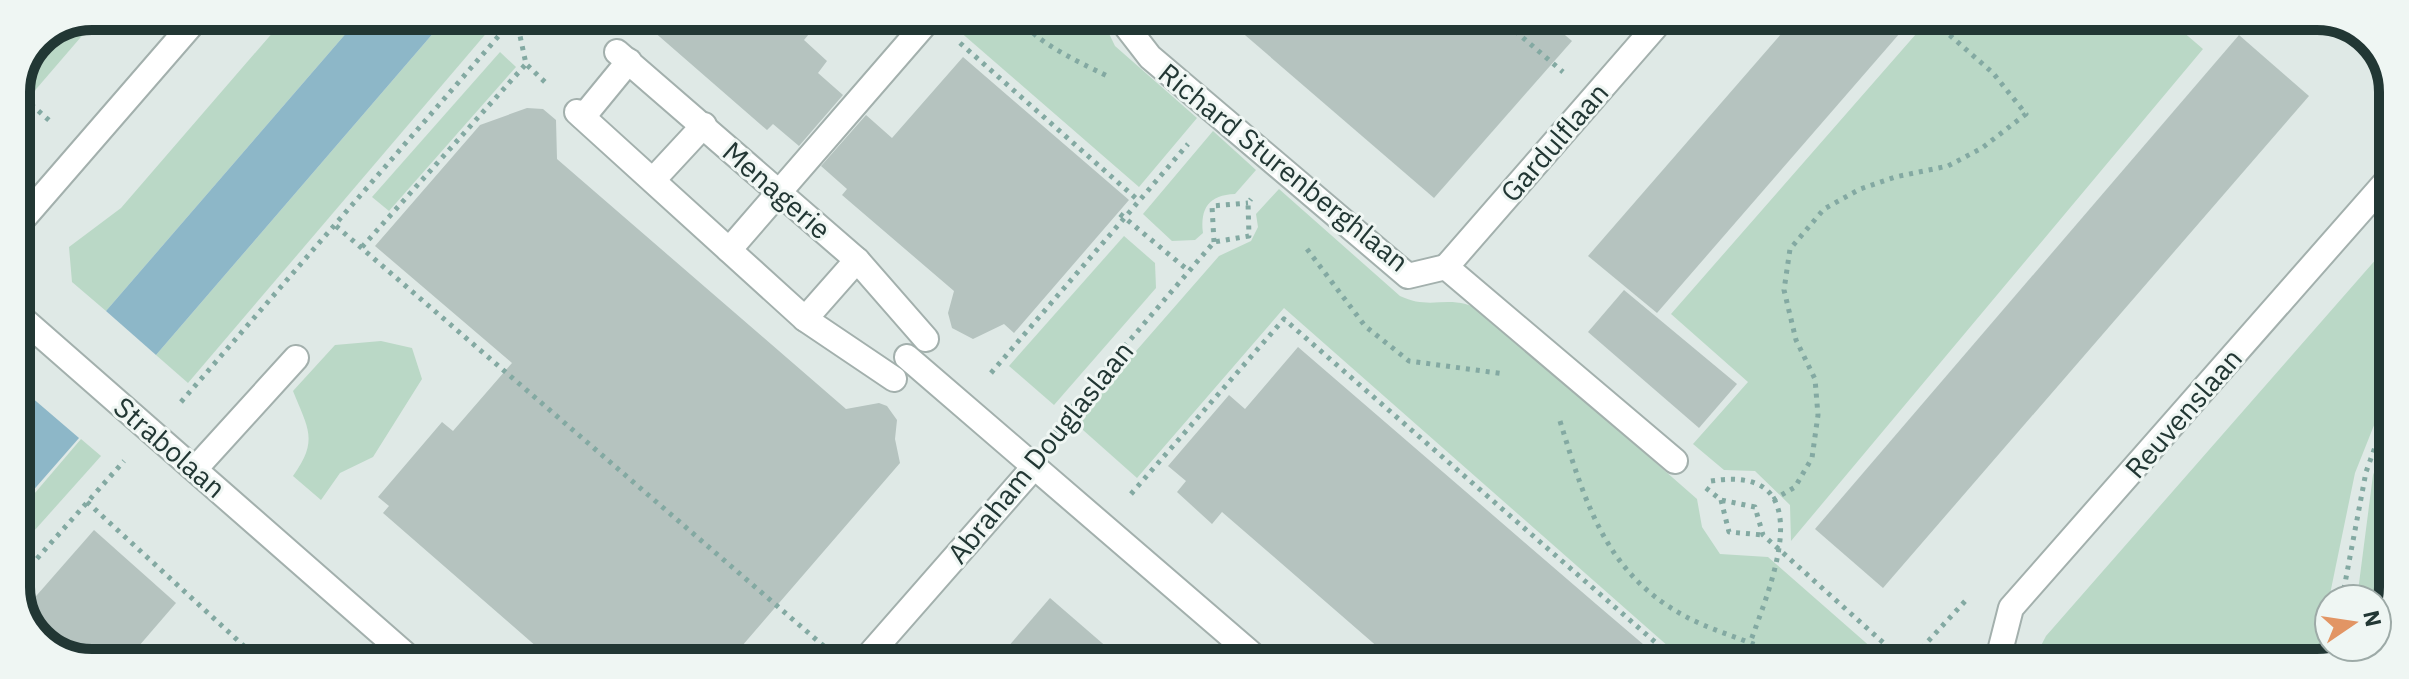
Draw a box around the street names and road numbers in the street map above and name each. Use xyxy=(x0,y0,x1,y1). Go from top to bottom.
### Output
street label: Richard Sturenberghlaan xyxy=(1151,55,1417,279)
street label: Gardulflaan xyxy=(1492,74,1616,210)
street label: Menagerie xyxy=(715,133,839,247)
street label: Abraham Douglaslaan xyxy=(939,333,1141,571)
street label: Reuvenslaan xyxy=(2116,340,2250,486)
street label: Strabolaan xyxy=(106,388,234,506)

